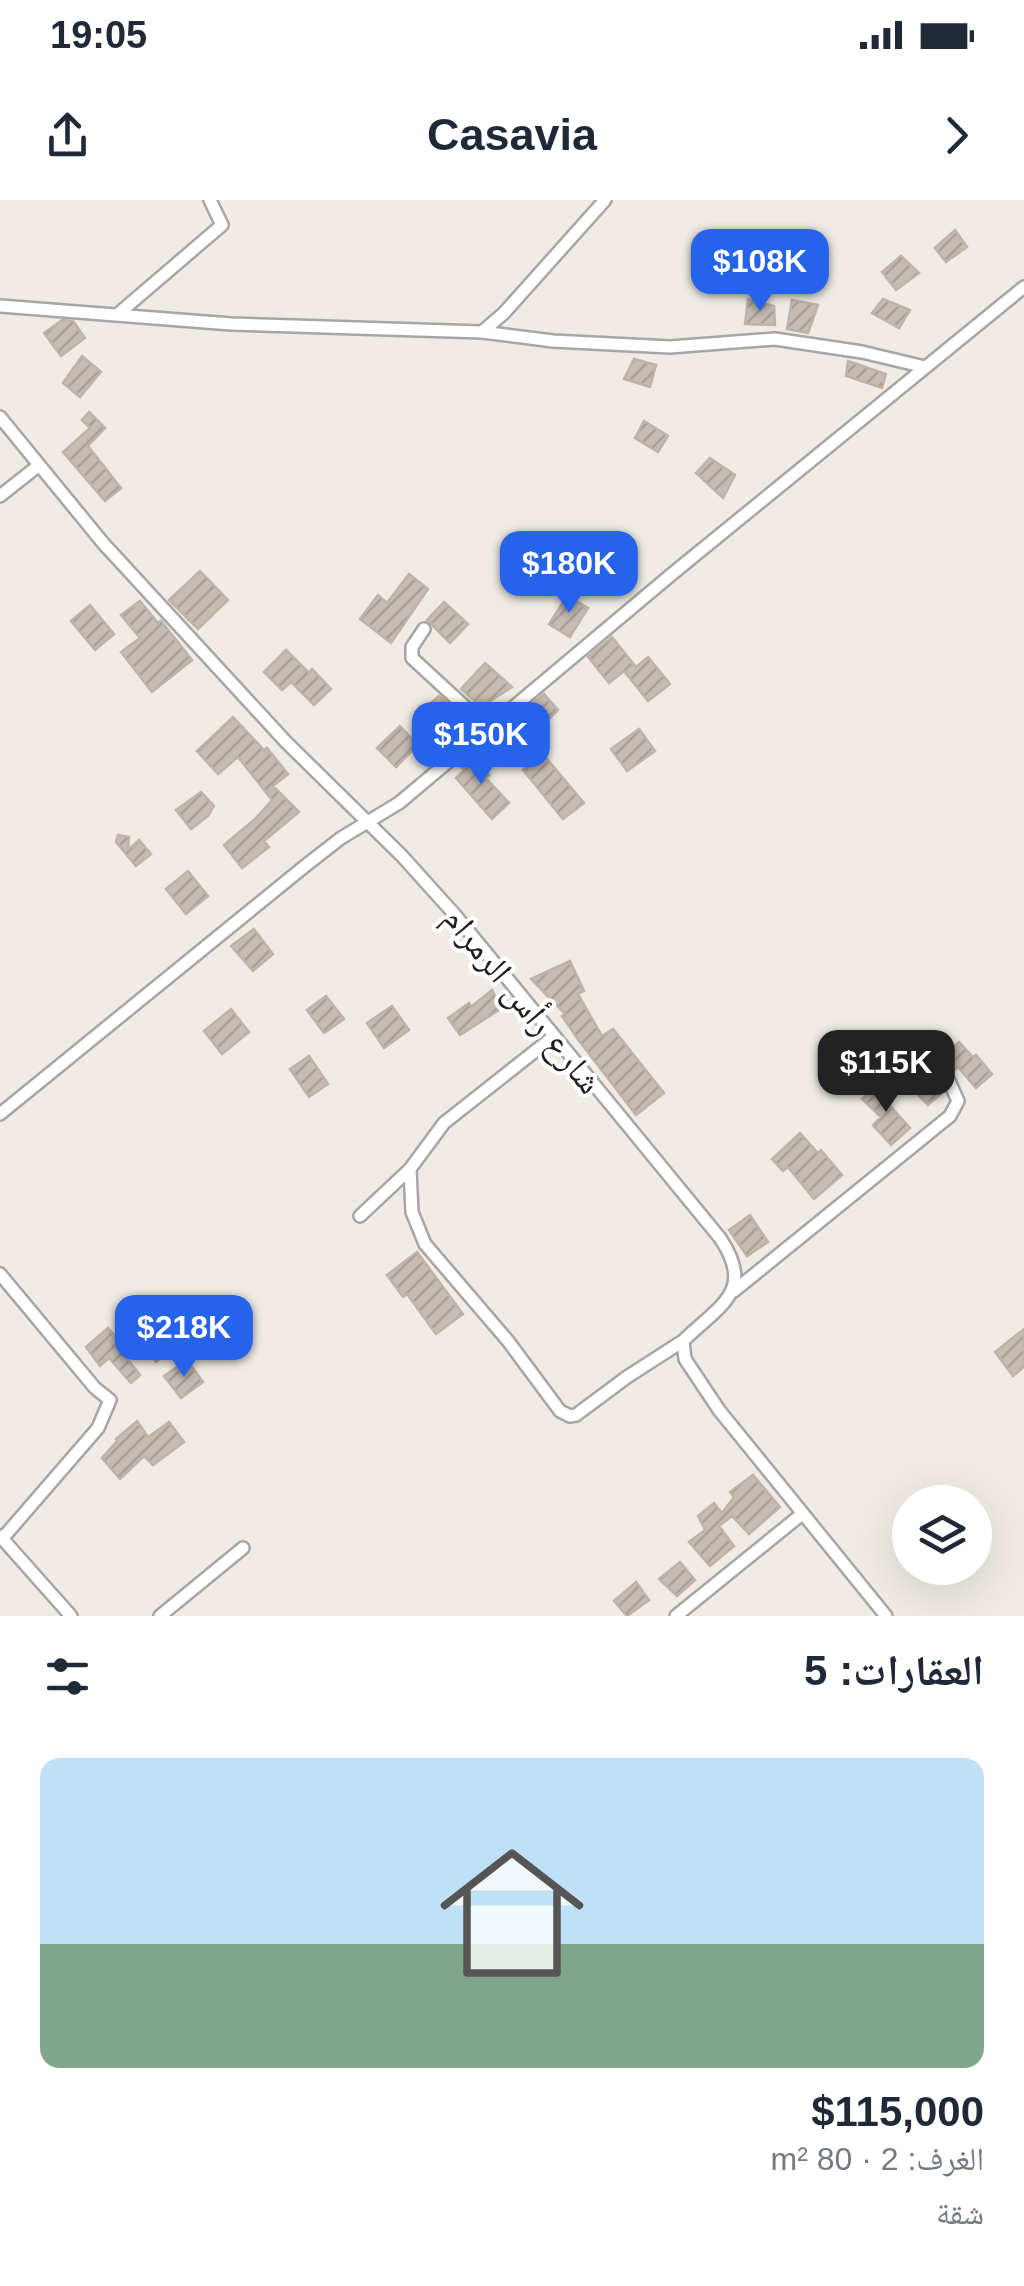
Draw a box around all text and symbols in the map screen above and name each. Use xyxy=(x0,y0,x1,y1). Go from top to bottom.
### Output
text: 19:05 xyxy=(50,14,147,56)
icon: share xyxy=(40,108,95,163)
icon: forward xyxy=(929,108,984,163)
text: Casavia xyxy=(427,109,597,160)
pin: $108K xyxy=(690,229,830,314)
text: $108K xyxy=(713,243,807,279)
pin: $180K xyxy=(499,531,639,616)
text: $180K xyxy=(522,545,616,581)
pin: $150K xyxy=(411,702,551,787)
text: $150K xyxy=(434,716,528,752)
street label: شارع رأس الرمرام xyxy=(433,898,611,1103)
pin: $115K xyxy=(816,1030,956,1115)
text: $115K xyxy=(840,1044,932,1080)
pin: $218K xyxy=(114,1295,254,1380)
text: $218K xyxy=(137,1309,231,1345)
map controls xyxy=(892,1485,992,1585)
button: layers xyxy=(892,1485,992,1585)
text: العقارات: 5 xyxy=(804,1647,984,1694)
icon: filters xyxy=(40,1649,95,1704)
icon: home xyxy=(422,1823,602,2003)
text: $115,000 xyxy=(811,2088,984,2135)
text: الغرف: 2 · 80 m² xyxy=(770,2141,984,2177)
text: شقة xyxy=(936,2195,984,2231)

